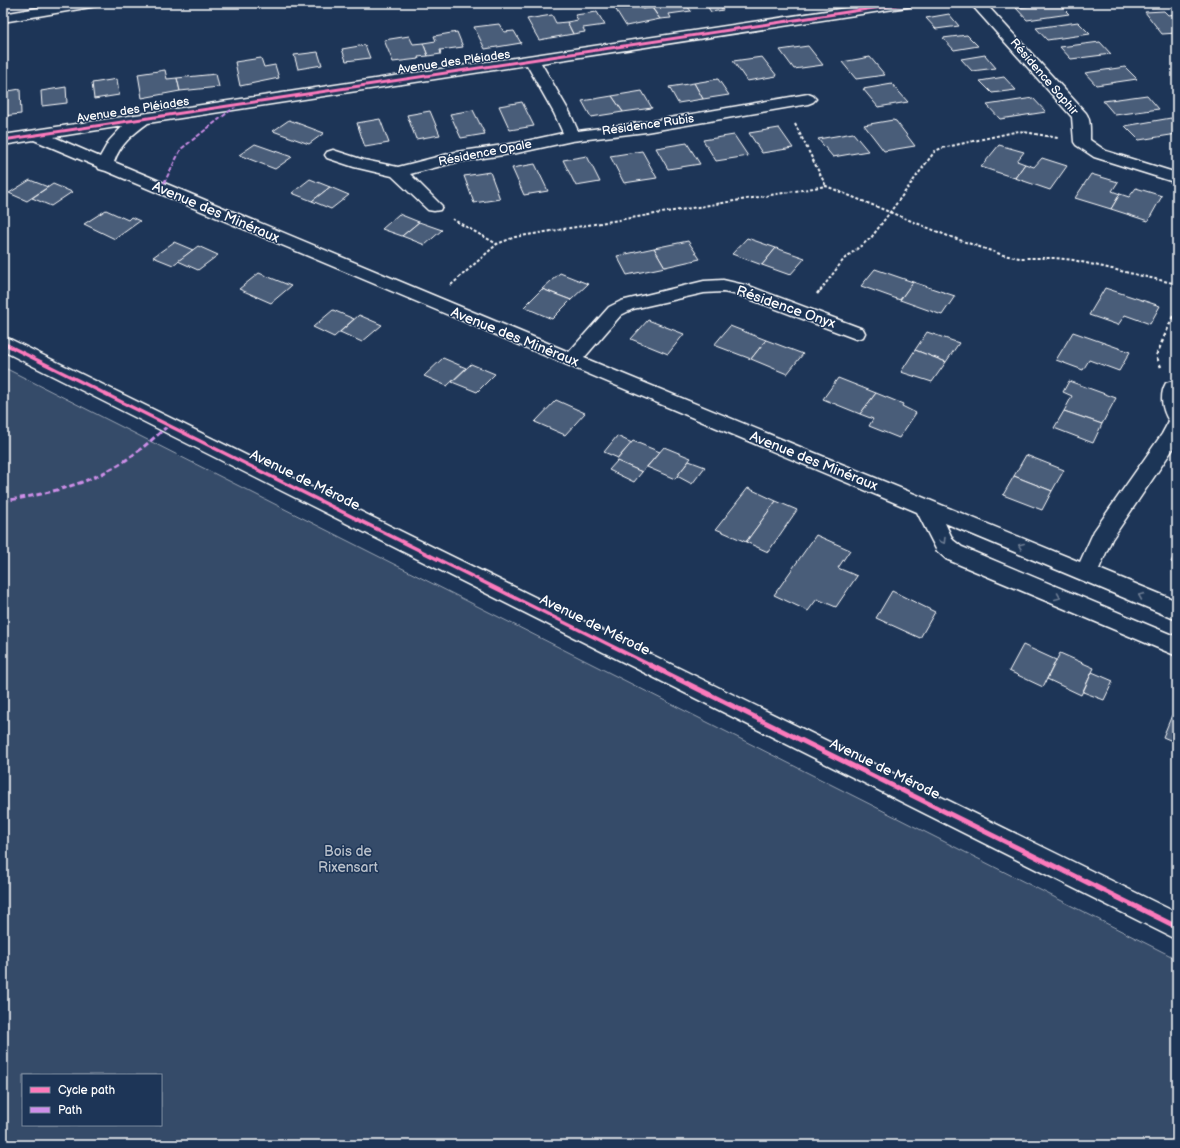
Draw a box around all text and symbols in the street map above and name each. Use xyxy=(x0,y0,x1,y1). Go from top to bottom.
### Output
street label: Résidence Saphir xyxy=(1007,36,1082,119)
street label: Avenue des Pléiades xyxy=(397,47,511,77)
street label: Avenue des Pléiades xyxy=(76,94,190,126)
street label: Résidence Rubis xyxy=(601,111,695,139)
street label: Résidence Opale xyxy=(437,137,533,169)
street label: Avenue des Minéraux xyxy=(150,178,283,247)
street label: Résidence Onyx xyxy=(734,282,838,332)
street label: Avenue des Minéraux xyxy=(449,304,582,371)
street label: Avenue des Minéraux xyxy=(748,428,881,495)
street label: Avenue de Mérode xyxy=(247,446,363,514)
one-way arrow xyxy=(938,537,946,544)
one-way arrow xyxy=(1018,543,1025,551)
street label: Avenue de Mérode xyxy=(537,591,653,659)
one-way arrow xyxy=(1055,593,1062,601)
one-way arrow xyxy=(1138,593,1145,601)
street label: Avenue de Mérode xyxy=(827,735,943,803)
park label: Bois de Rixensart xyxy=(318,843,379,876)
legend xyxy=(22,1074,162,1126)
text: Cycle path xyxy=(58,1083,115,1098)
text: Path xyxy=(58,1103,83,1118)

